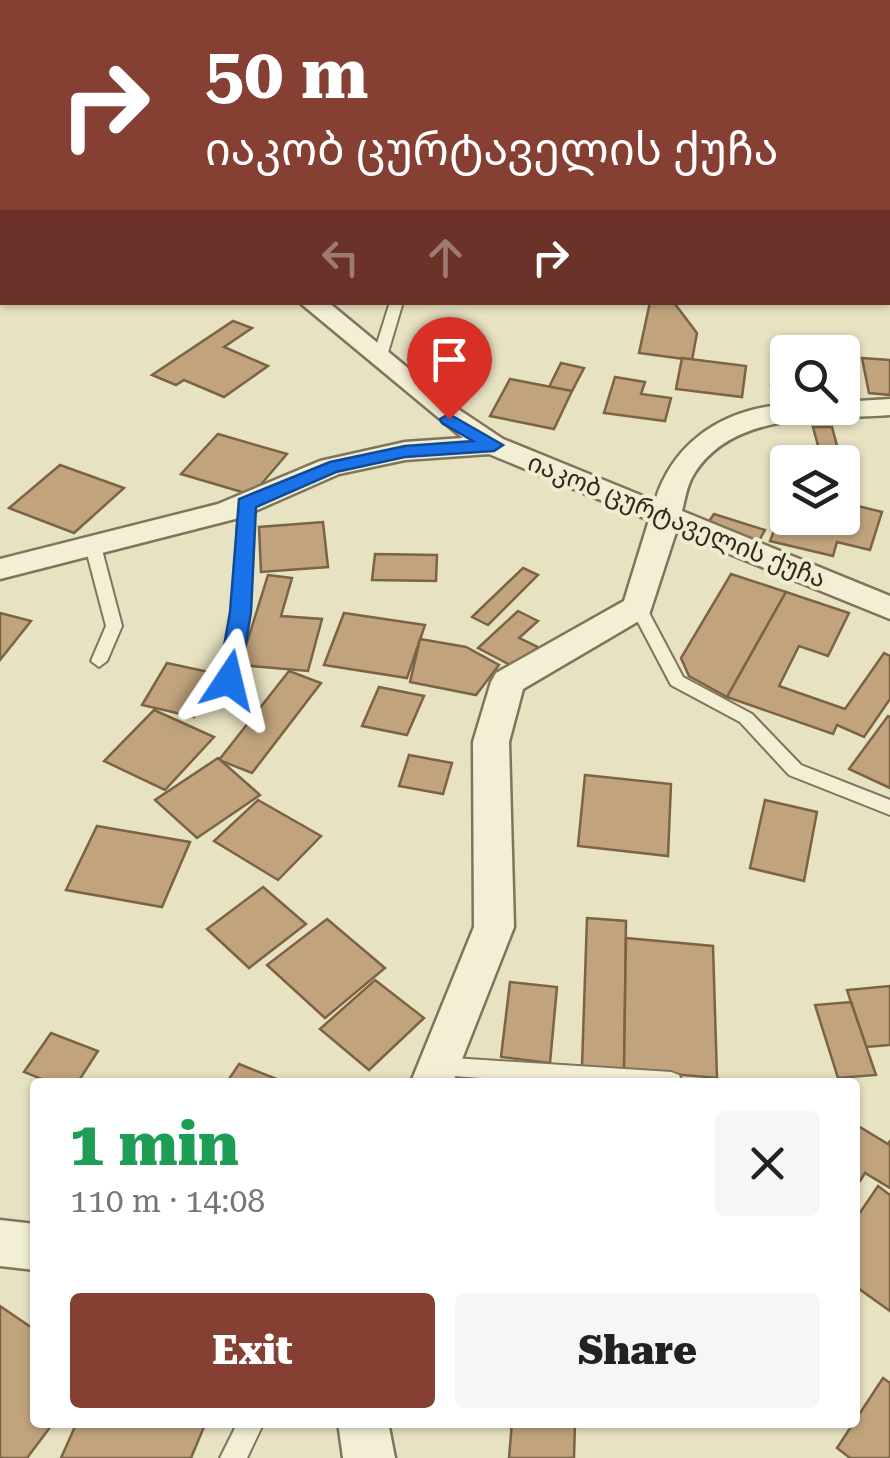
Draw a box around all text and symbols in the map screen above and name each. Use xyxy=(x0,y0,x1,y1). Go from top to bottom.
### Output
text: 50 m xyxy=(205,33,369,115)
icon: right xyxy=(40,40,170,170)
text: იაკობ ცურტაველის ქუჩა xyxy=(205,123,778,176)
icon: left xyxy=(313,230,368,285)
icon: ahead xyxy=(418,230,473,285)
icon: right xyxy=(523,230,578,285)
pin xyxy=(407,317,492,420)
icon: arrive xyxy=(422,332,477,387)
map controls xyxy=(770,335,860,535)
button: search xyxy=(770,335,860,425)
button: layers xyxy=(770,445,860,535)
street label: იაკობ ცურტაველის ქუჩა xyxy=(523,447,830,595)
position arrow xyxy=(177,628,281,732)
text: 1 min xyxy=(70,1109,239,1180)
button: close xyxy=(715,1111,820,1216)
text: 110 m · 14:08 xyxy=(70,1182,265,1220)
button: Exit xyxy=(70,1293,435,1408)
button: Share xyxy=(455,1293,820,1408)

